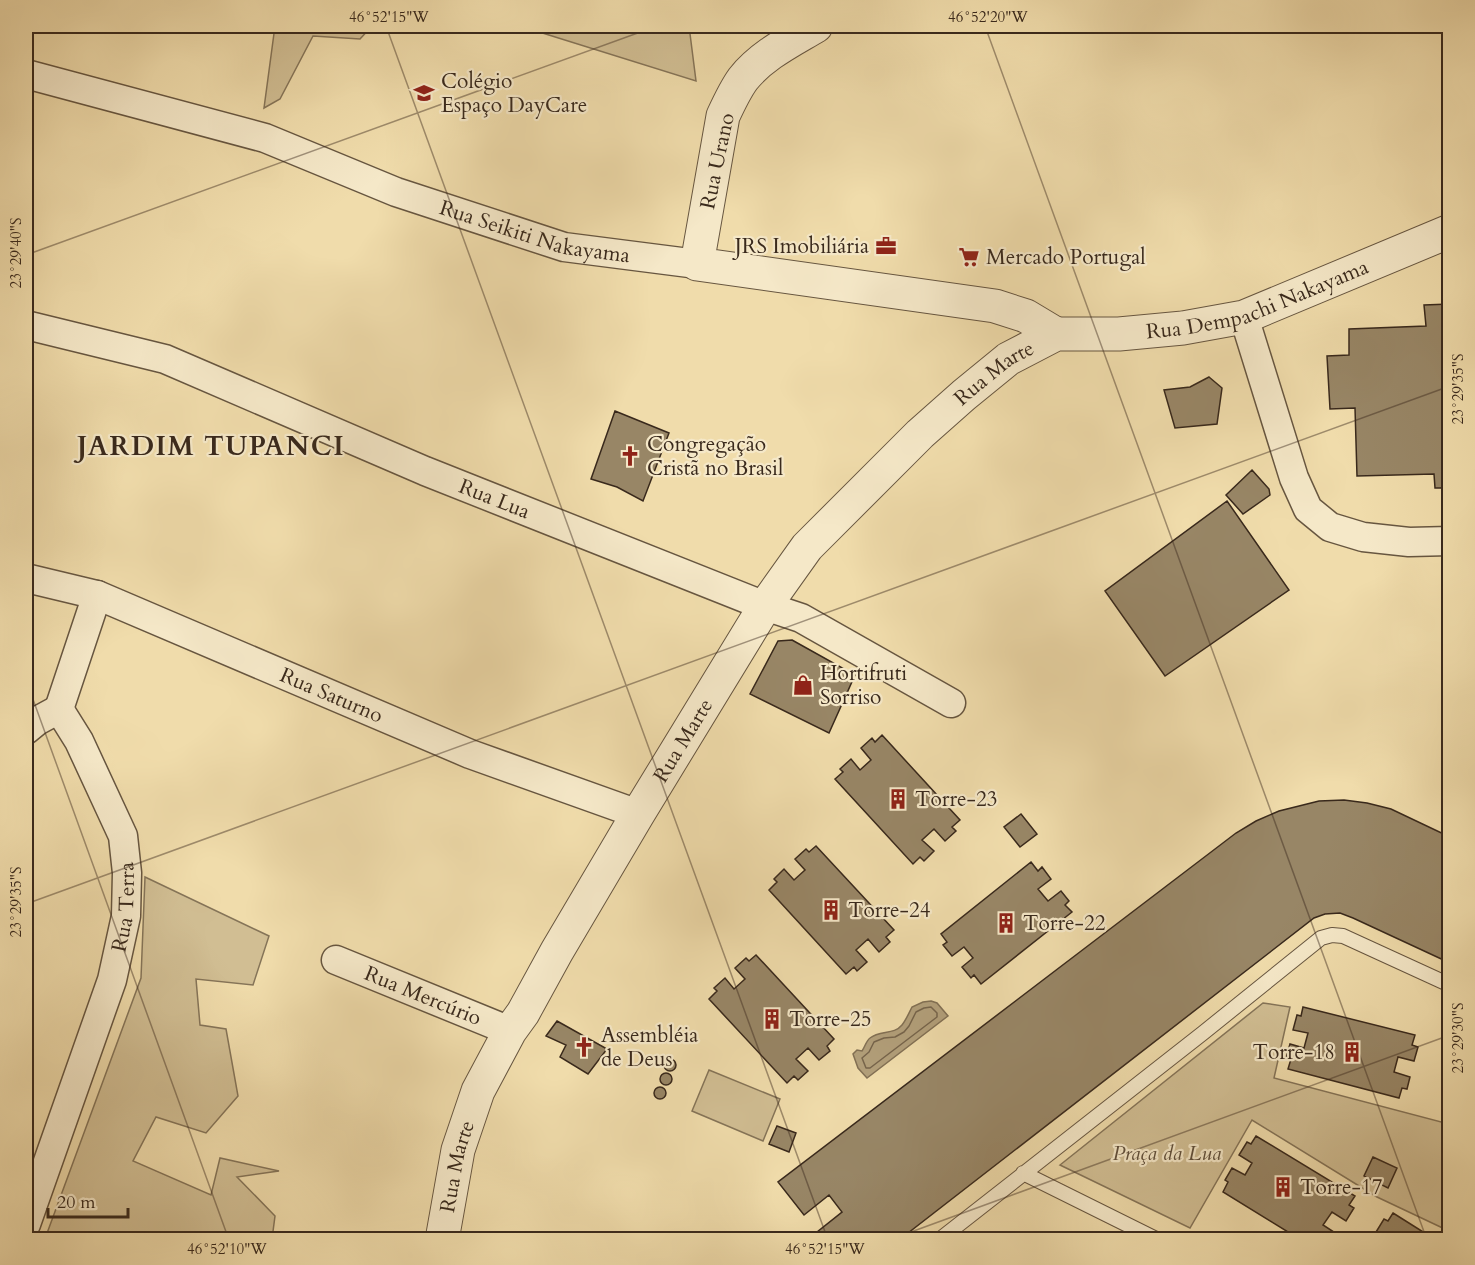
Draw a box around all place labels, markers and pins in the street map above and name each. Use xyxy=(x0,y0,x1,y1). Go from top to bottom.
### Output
place label: Colégio Espaço DayCare xyxy=(441,67,587,120)
school or university icon: Colégio Espaço DayCare xyxy=(412,81,436,105)
place label: JRS Imobiliária xyxy=(732,232,869,261)
office icon: JRS Imobiliária xyxy=(874,234,898,258)
place label: Mercado Portugal xyxy=(986,243,1146,272)
supermarket icon: Mercado Portugal xyxy=(957,245,981,269)
place label: Congregação Cristã no Brasil xyxy=(647,430,783,483)
church icon: Congregação Cristã no Brasil xyxy=(618,444,642,468)
place label: Hortifruti Sorriso xyxy=(820,659,907,712)
shop icon: Hortifruti Sorriso xyxy=(791,673,815,697)
place label: Torre-23 xyxy=(915,785,997,814)
building icon: Torre-23 xyxy=(886,787,910,811)
place label: Torre-24 xyxy=(848,896,931,925)
building icon: Torre-24 xyxy=(819,898,843,922)
place label: Torre-22 xyxy=(1023,909,1106,938)
building icon: Torre-22 xyxy=(994,911,1018,935)
place label: Torre-25 xyxy=(789,1005,871,1034)
building icon: Torre-25 xyxy=(760,1007,784,1031)
place label: Assembléia de Deus xyxy=(601,1021,698,1074)
church icon: Assembléia de Deus xyxy=(572,1035,596,1059)
place label: Torre-18 xyxy=(1253,1038,1335,1067)
building icon: Torre-18 xyxy=(1340,1040,1364,1064)
place label: Torre-17 xyxy=(1300,1173,1383,1202)
building icon: Torre-17 xyxy=(1271,1175,1295,1199)

